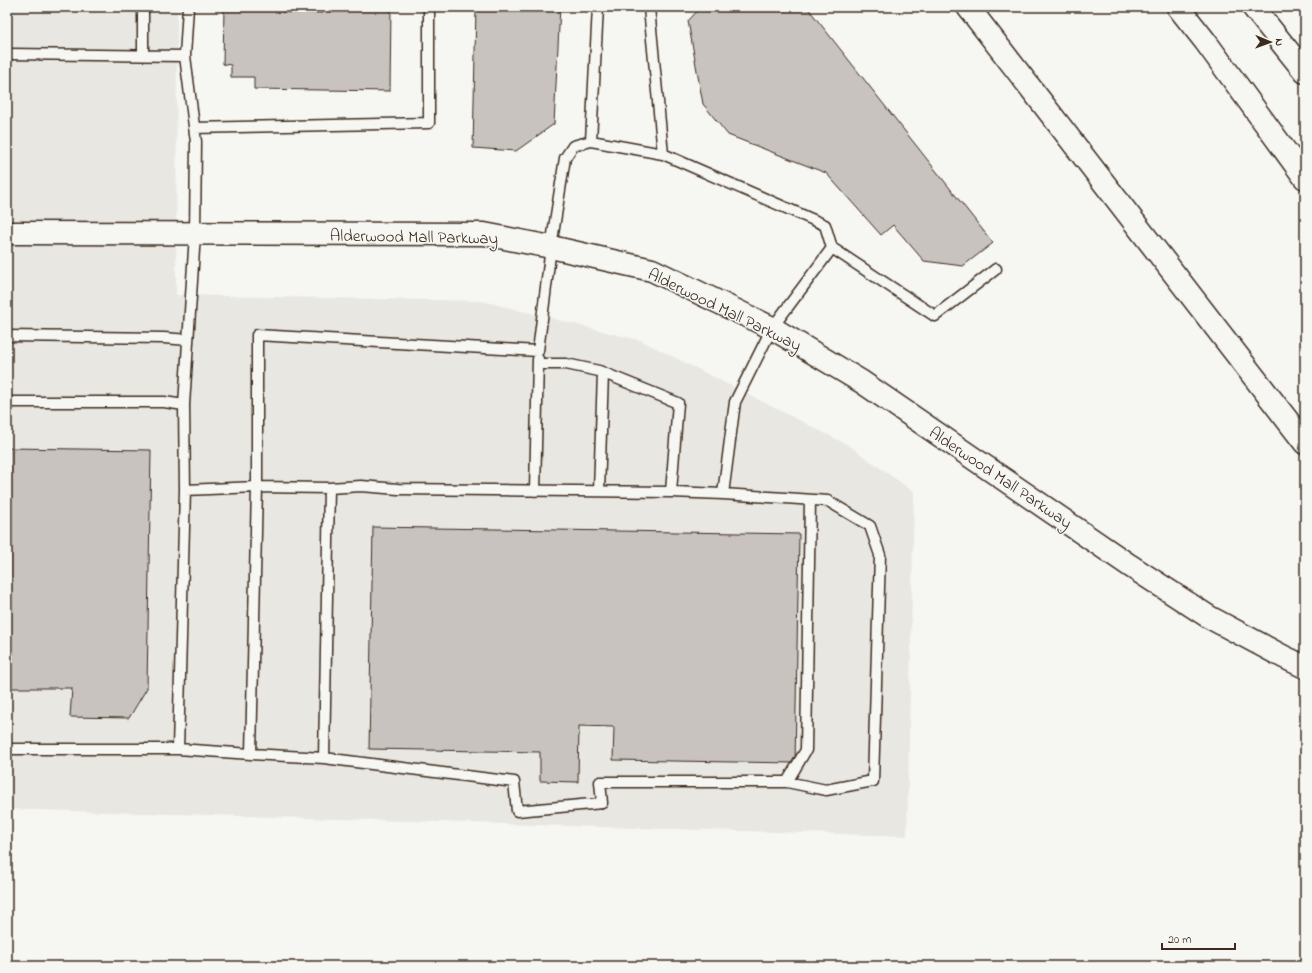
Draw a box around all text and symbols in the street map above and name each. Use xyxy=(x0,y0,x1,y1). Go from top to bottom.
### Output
north arrow xyxy=(1250,22,1290,62)
text: N xyxy=(1271,38,1287,46)
street label: Alderwood Mall Parkway xyxy=(330,224,498,252)
street label: Alderwood Mall Parkway xyxy=(643,262,805,359)
street label: Alderwood Mall Parkway xyxy=(923,421,1077,536)
scale bar xyxy=(1162,925,1235,951)
text: 20 m xyxy=(1168,931,1191,949)

